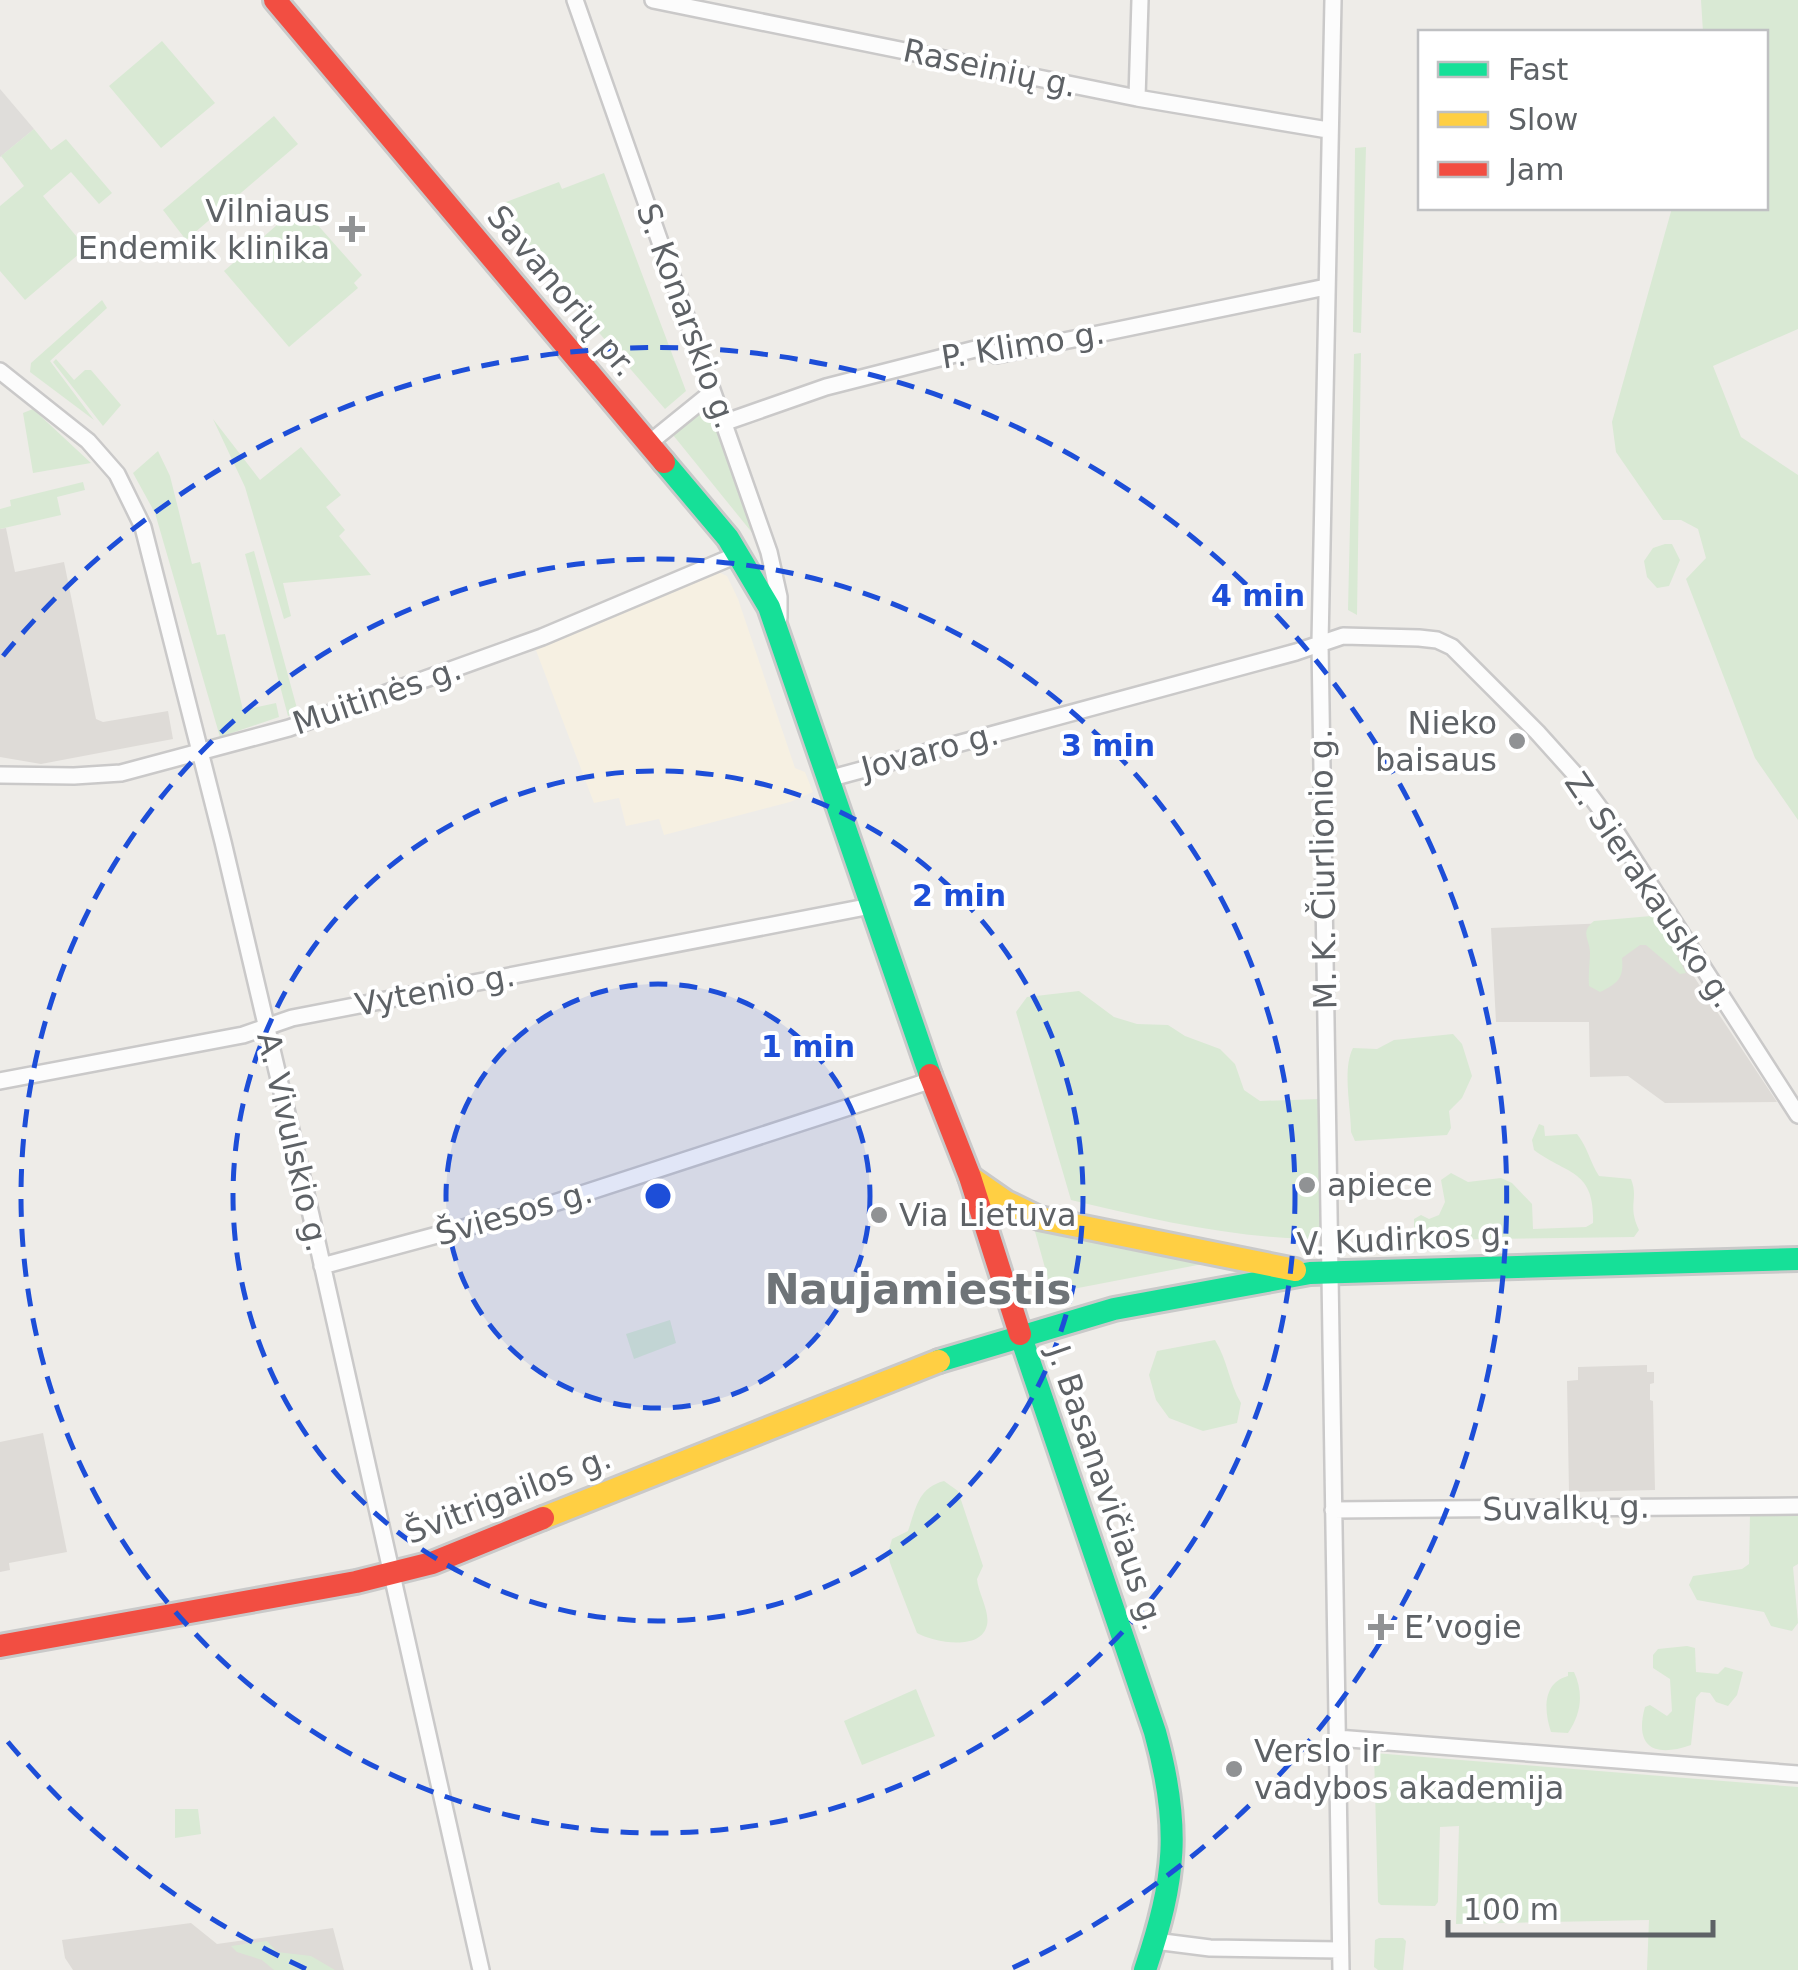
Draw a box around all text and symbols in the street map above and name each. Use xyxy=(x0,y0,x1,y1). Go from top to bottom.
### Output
legend xyxy=(1418,30,1768,210)
street label: Raseinių g. xyxy=(900,31,1080,105)
text: Fast xyxy=(1508,52,1569,87)
text: Slow xyxy=(1508,102,1578,137)
text: Jam xyxy=(1506,152,1564,187)
place label: Vilniaus Endemik klinika xyxy=(78,192,330,267)
street label: Savanorių pr. xyxy=(479,198,645,384)
street label: S. Konarskio g. xyxy=(629,198,745,434)
marker: Vilniaus Endemik klinika xyxy=(339,216,365,242)
street label: P. Klimo g. xyxy=(939,313,1107,377)
text: 4 min xyxy=(1211,578,1305,613)
street label: Muitinės g. xyxy=(288,649,466,743)
place label: Nieko baisaus xyxy=(1375,704,1497,779)
street label: Jovaro g. xyxy=(855,714,1003,788)
text: 3 min xyxy=(1061,728,1155,763)
street label: M. K. Čiurlionio g. xyxy=(1301,728,1344,1010)
marker: Nieko baisaus xyxy=(1506,730,1528,752)
street label: Z. Sierakausko g. xyxy=(1557,765,1743,1015)
text: 2 min xyxy=(912,878,1006,913)
street label: Vytenio g. xyxy=(352,956,518,1024)
street label: A. Vivulskio g. xyxy=(249,1029,337,1255)
text: 1 min xyxy=(761,1029,855,1064)
place label: apiece xyxy=(1327,1166,1433,1204)
street label: Šviesos g. xyxy=(431,1172,597,1254)
marker: apiece xyxy=(1296,1174,1318,1196)
centre of rings xyxy=(640,1178,676,1214)
place label: Via Lietuva xyxy=(899,1196,1077,1234)
marker: Via Lietuva xyxy=(868,1204,890,1226)
street label: V. Kudirkos g. xyxy=(1296,1214,1512,1264)
district label: Naujamiestis xyxy=(764,1265,1072,1314)
street label: J. Basanavičiaus g. xyxy=(1039,1339,1173,1636)
street label: Švitrigailos g. xyxy=(399,1437,616,1552)
street label: Suvalkų g. xyxy=(1482,1488,1650,1528)
place label: E’vogie xyxy=(1404,1608,1522,1646)
marker: E’vogie xyxy=(1368,1614,1394,1640)
place label: Verslo ir vadybos akademija xyxy=(1254,1732,1564,1807)
marker: Verslo ir vadybos akademija xyxy=(1223,1758,1245,1780)
scale bar xyxy=(1448,1875,1713,1937)
text: 100 m xyxy=(1463,1892,1559,1927)

